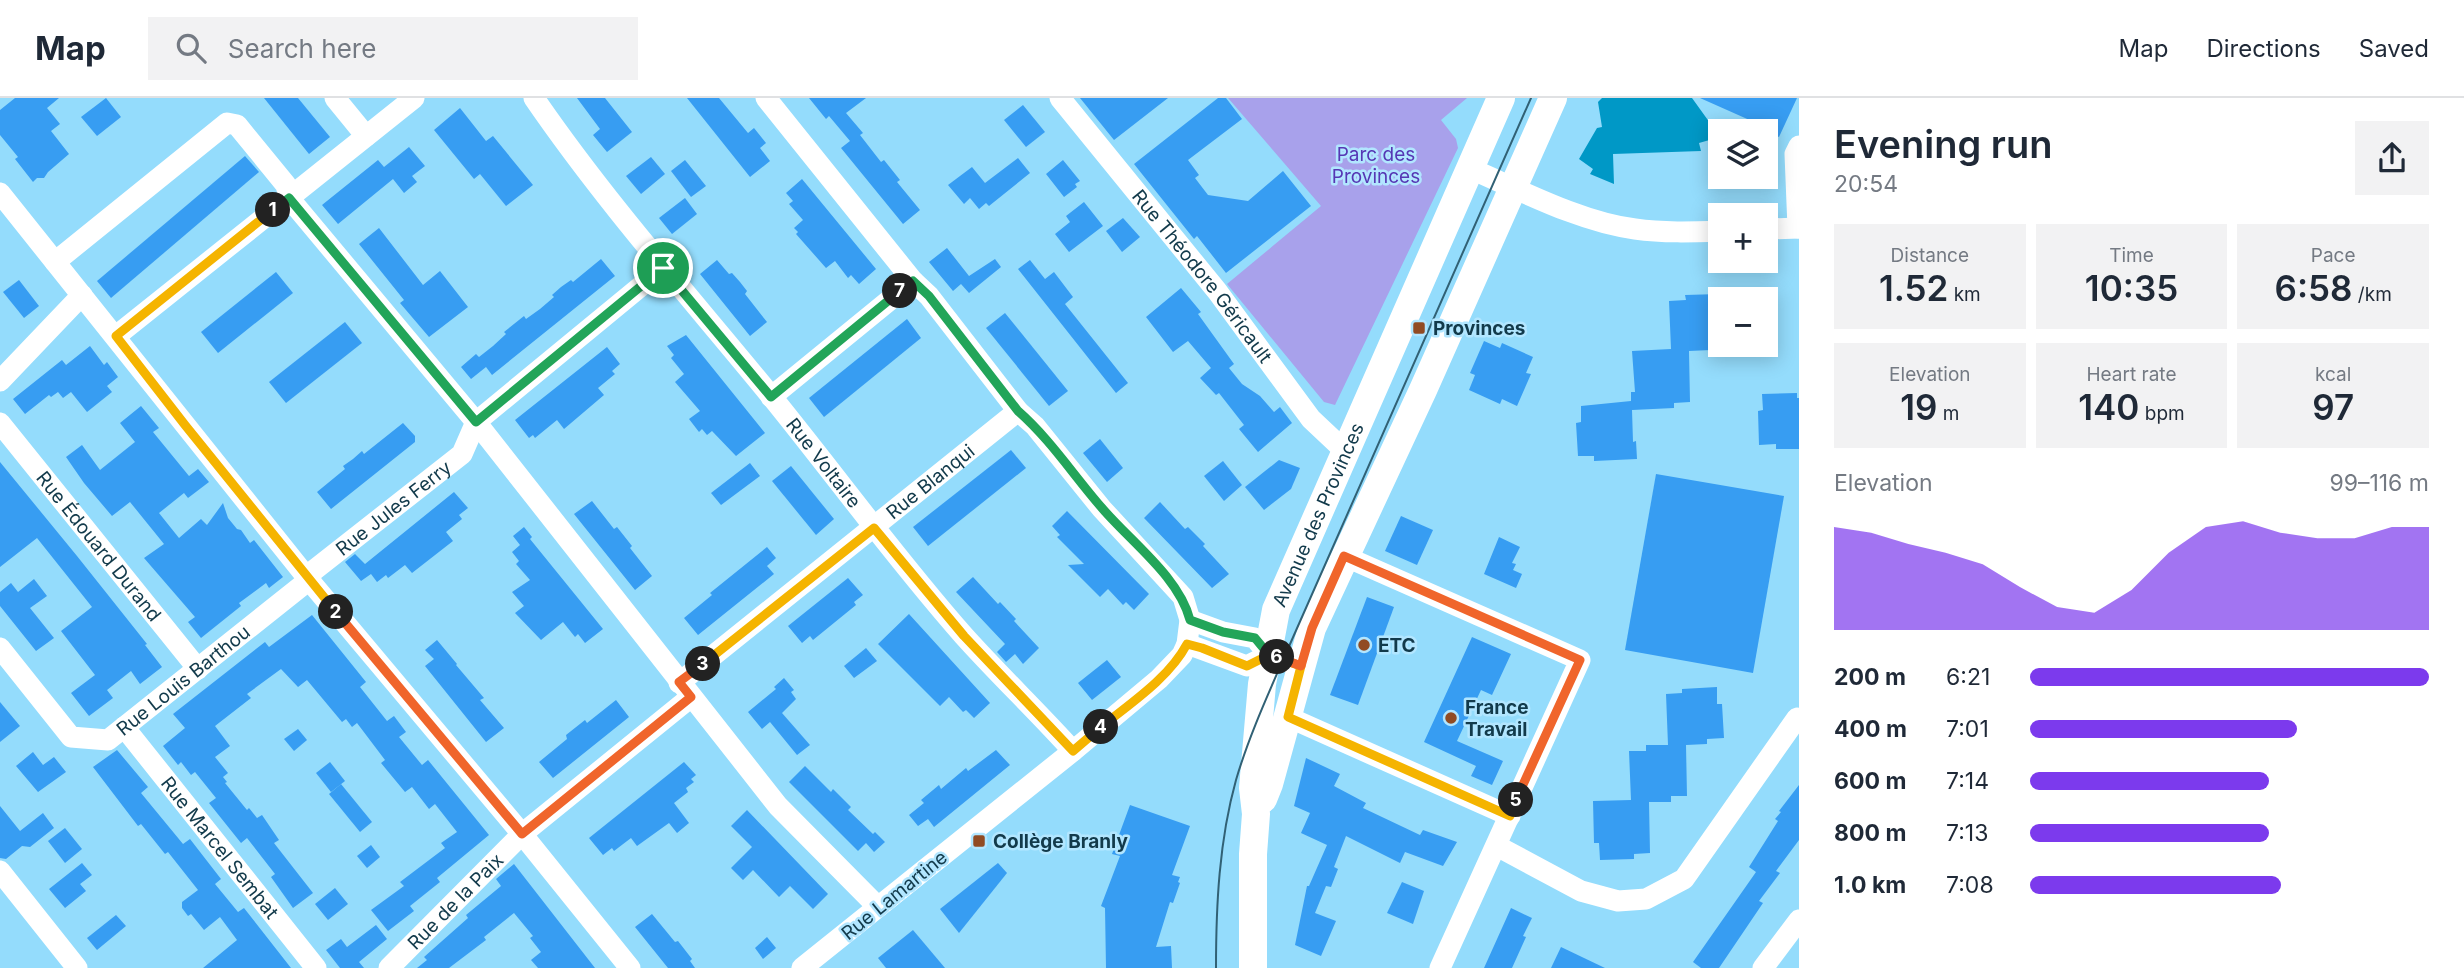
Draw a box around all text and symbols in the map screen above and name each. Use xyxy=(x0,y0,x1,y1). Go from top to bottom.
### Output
search box xyxy=(148,17,638,80)
text: Map xyxy=(35,28,106,68)
icon: search xyxy=(172,29,210,67)
text: Search here xyxy=(228,33,376,64)
text: Map xyxy=(2119,34,2168,63)
text: Directions xyxy=(2206,34,2321,63)
text: Saved xyxy=(2359,34,2429,63)
map controls xyxy=(1708,119,1778,357)
button: layers xyxy=(1708,119,1778,189)
text: Evening run xyxy=(1834,121,2052,167)
button: share xyxy=(2355,121,2429,195)
park label: Parc des Provinces xyxy=(1332,143,1420,188)
text: 20:54 xyxy=(1834,170,1898,198)
street label: Rue Théodore Géricault xyxy=(1127,185,1277,367)
pin: 1 xyxy=(256,192,290,228)
text: 1 xyxy=(268,198,277,221)
button: + xyxy=(1708,203,1778,273)
pin xyxy=(633,238,693,298)
text: Distance xyxy=(1891,244,1969,267)
text: Time xyxy=(2109,244,2154,267)
text: Pace xyxy=(2311,244,2356,267)
icon: arrive xyxy=(644,249,682,287)
text: 1.52 xyxy=(1879,267,1948,309)
text: 10:35 xyxy=(2085,267,2178,309)
text: 6:58 xyxy=(2275,267,2353,309)
pin: 7 xyxy=(883,274,918,308)
text: 7 xyxy=(894,279,905,302)
text: km xyxy=(1948,283,1981,306)
text: /km xyxy=(2353,283,2392,306)
button: − xyxy=(1708,287,1778,357)
place label: Provinces xyxy=(1433,317,1525,340)
marker: Provinces xyxy=(1411,320,1427,336)
text: Elevation xyxy=(1889,363,1971,386)
text: Heart rate xyxy=(2086,363,2176,386)
text: kcal xyxy=(2315,363,2351,386)
text: 19 xyxy=(1900,386,1937,428)
text: 140 xyxy=(2078,386,2139,428)
text: 97 xyxy=(2312,386,2354,428)
text: m xyxy=(1937,402,1959,425)
text: bpm xyxy=(2139,402,2185,425)
street label: Rue Voltaire xyxy=(781,413,866,513)
street label: Avenue des Provinces xyxy=(1268,419,1369,611)
street label: Rue Blanqui xyxy=(882,440,979,524)
street label: Rue Jules Ferry xyxy=(332,456,456,561)
street label: Rue Édouard Durand xyxy=(31,467,166,626)
text: Elevation xyxy=(1834,469,1933,497)
text: 99–116 m xyxy=(2329,469,2429,497)
pin: 2 xyxy=(318,594,354,630)
text: 2 xyxy=(330,600,341,623)
street label: Rue Louis Barthou xyxy=(112,621,255,741)
place label: ETC xyxy=(1378,634,1416,657)
marker: ETC xyxy=(1356,637,1372,653)
pin: 6 xyxy=(1260,640,1294,674)
text: 6 xyxy=(1270,645,1283,668)
pin: 3 xyxy=(686,646,720,682)
text: 3 xyxy=(696,652,709,675)
text: 200 m xyxy=(1834,663,1906,691)
text: 6:21 xyxy=(1946,663,1990,691)
place label: France Travail xyxy=(1465,696,1529,741)
pin: 4 xyxy=(1084,710,1118,744)
marker: France Travail xyxy=(1443,710,1459,726)
text: 4 xyxy=(1094,715,1107,738)
text: 400 m xyxy=(1834,715,1907,743)
text: 7:01 xyxy=(1946,715,1989,743)
text: 600 m xyxy=(1834,767,1906,795)
text: 7:14 xyxy=(1946,767,1989,795)
street label: Rue Marcel Sembat xyxy=(156,772,283,923)
pin: 5 xyxy=(1498,782,1534,818)
text: 5 xyxy=(1509,788,1522,811)
text: 800 m xyxy=(1834,819,1906,847)
text: 7:13 xyxy=(1946,819,1988,847)
place label: Collège Branly xyxy=(993,830,1128,853)
marker: Collège Branly xyxy=(971,833,987,849)
street label: Rue Lamartine xyxy=(837,846,952,945)
street label: Rue de la Paix xyxy=(403,849,508,955)
text: 1.0 km xyxy=(1834,871,1906,899)
text: 7:08 xyxy=(1946,871,1994,899)

